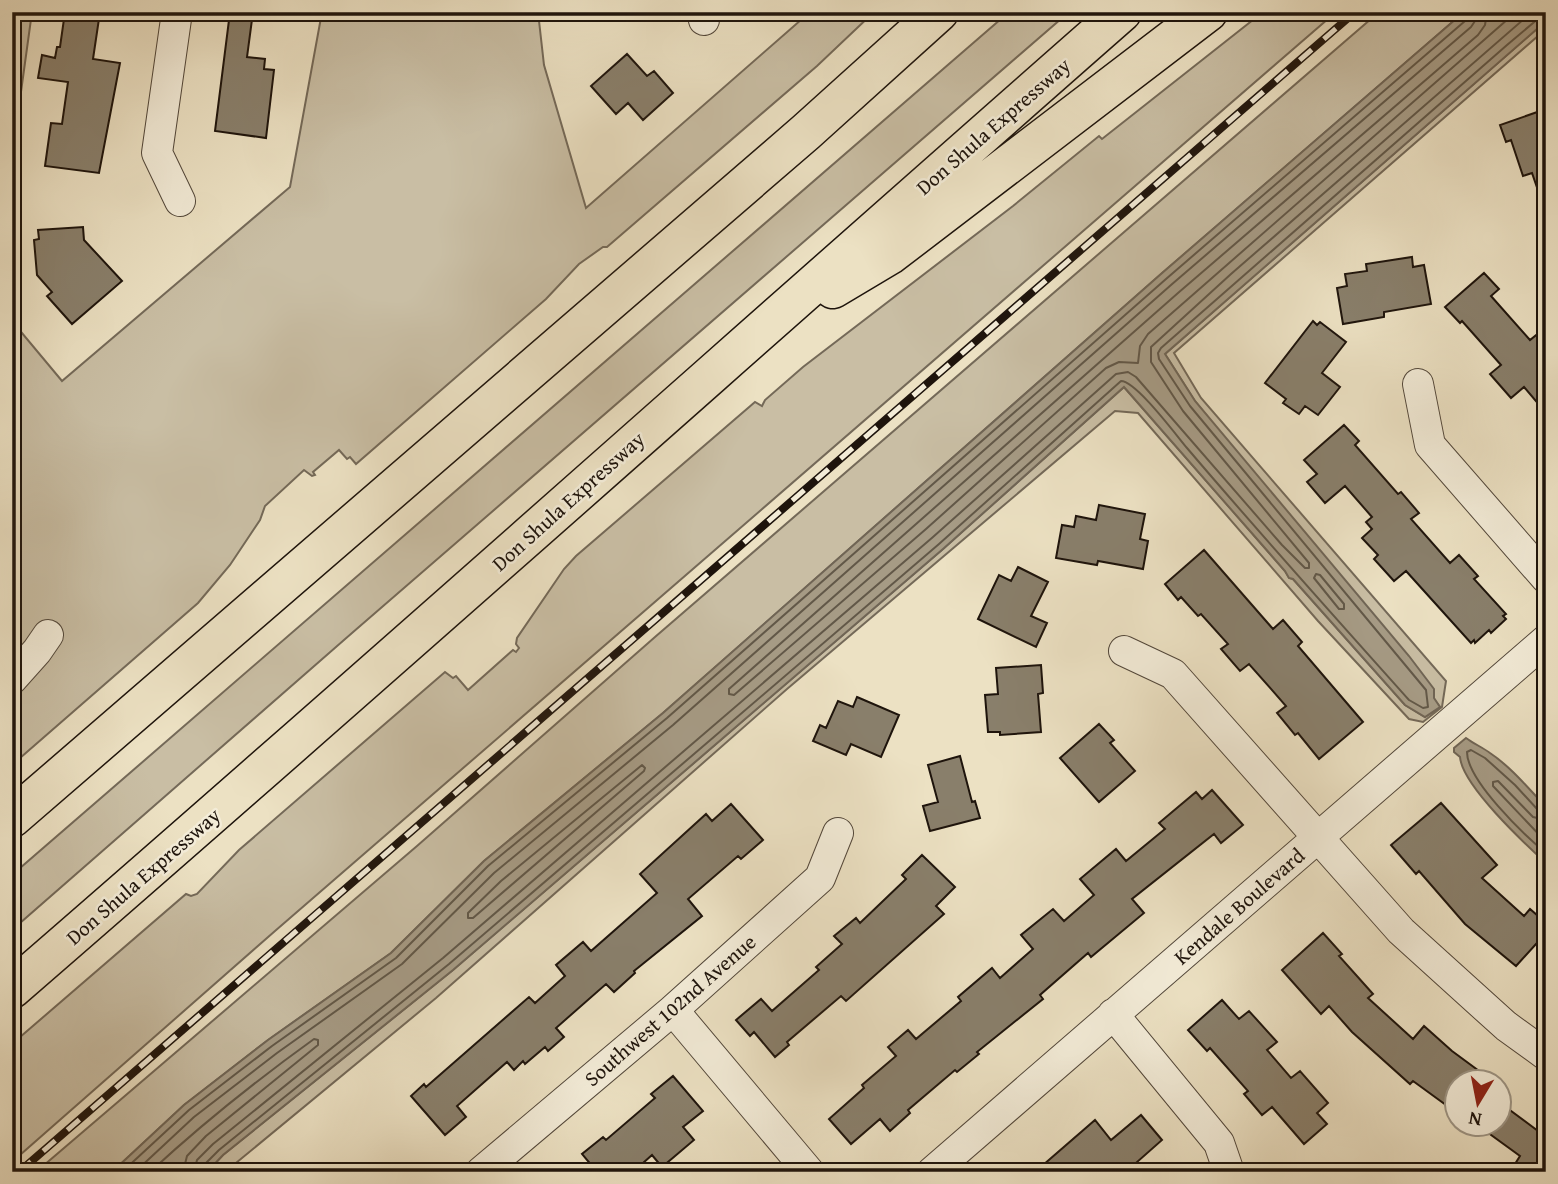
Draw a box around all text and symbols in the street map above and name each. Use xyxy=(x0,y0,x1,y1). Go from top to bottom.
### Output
street label: Don Shula Expressway xyxy=(909,50,1078,202)
street label: Don Shula Expressway xyxy=(485,423,652,578)
street label: Don Shula Expressway xyxy=(59,800,228,952)
street label: Kendale Boulevard xyxy=(1167,840,1312,972)
street label: Southwest 102nd Avenue xyxy=(577,926,763,1093)
north arrow xyxy=(1442,1068,1512,1138)
text: N xyxy=(1466,1105,1484,1135)

